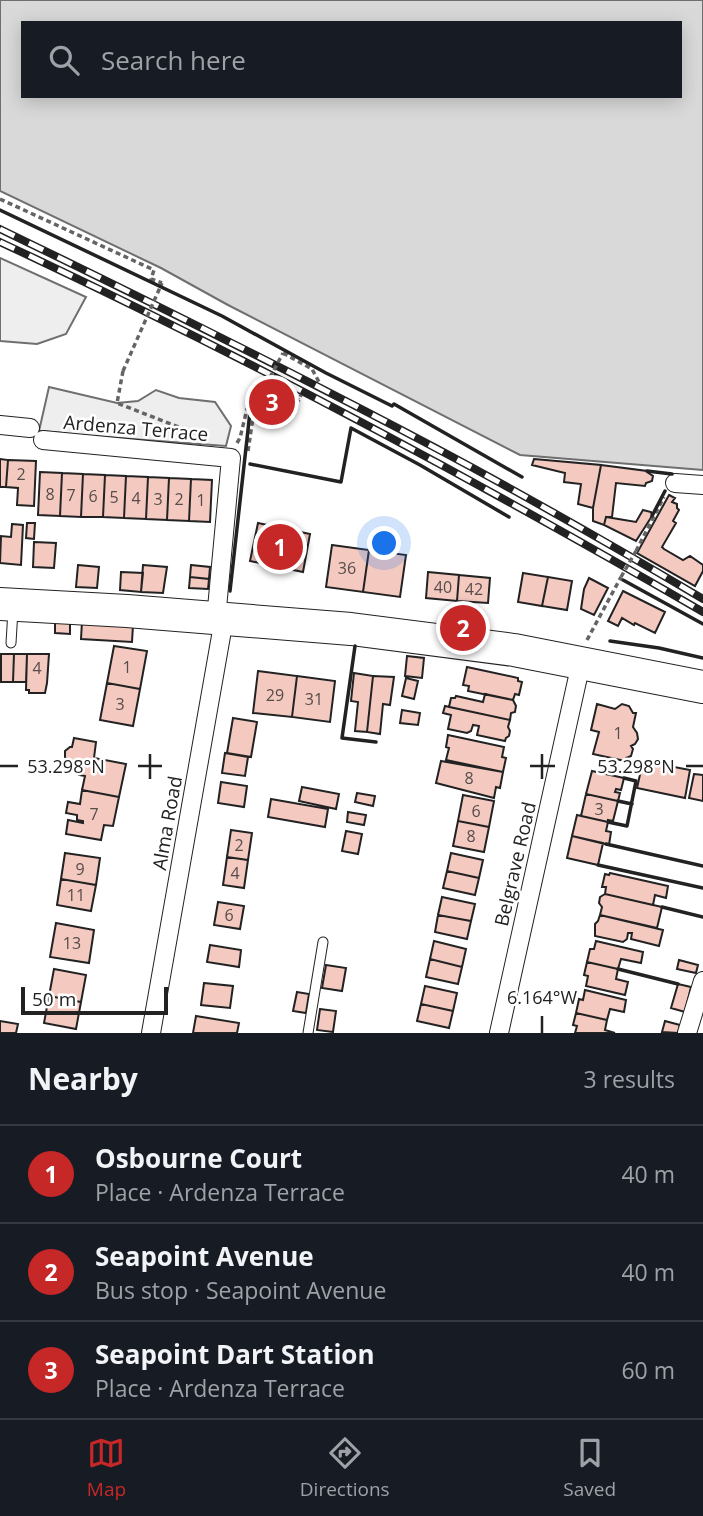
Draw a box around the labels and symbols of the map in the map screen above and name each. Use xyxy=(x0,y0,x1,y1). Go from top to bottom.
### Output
pin: 3 xyxy=(249,376,295,428)
street label: Ardenza Terrace xyxy=(63,409,209,447)
house number: 2 xyxy=(16,463,26,485)
house number: 8 xyxy=(45,483,55,505)
house number: 7 xyxy=(66,484,76,506)
house number: 6 xyxy=(88,485,98,507)
house number: 5 xyxy=(109,486,119,508)
house number: 4 xyxy=(131,487,141,509)
house number: 3 xyxy=(153,488,163,510)
house number: 2 xyxy=(174,488,184,510)
house number: 1 xyxy=(196,489,206,511)
pin: 1 xyxy=(257,521,303,573)
your location xyxy=(367,526,401,560)
house number: 36 xyxy=(338,557,356,579)
house number: 40 xyxy=(434,576,452,598)
house number: 42 xyxy=(465,578,483,600)
pin: 2 xyxy=(440,602,486,654)
house number: 1 xyxy=(122,656,132,678)
house number: 4 xyxy=(32,657,42,679)
house number: 29 xyxy=(266,684,284,706)
house number: 31 xyxy=(305,688,323,710)
house number: 3 xyxy=(115,693,125,715)
house number: 1 xyxy=(613,722,623,744)
text: 53.298°N xyxy=(27,754,105,778)
text: 53.298°N xyxy=(597,754,675,778)
house number: 8 xyxy=(464,767,474,789)
street label: Alma Road xyxy=(146,774,188,872)
house number: 3 xyxy=(594,798,604,820)
street label: Belgrave Road xyxy=(488,799,542,929)
house number: 6 xyxy=(471,800,481,822)
house number: 7 xyxy=(89,803,99,825)
house number: 8 xyxy=(466,825,476,847)
house number: 2 xyxy=(234,834,244,856)
house number: 9 xyxy=(75,858,85,880)
house number: 4 xyxy=(230,862,240,884)
house number: 11 xyxy=(67,884,85,906)
house number: 6 xyxy=(224,904,234,926)
house number: 13 xyxy=(63,932,81,954)
scale bar xyxy=(21,984,168,1016)
text: 6.164°W xyxy=(507,985,577,1009)

